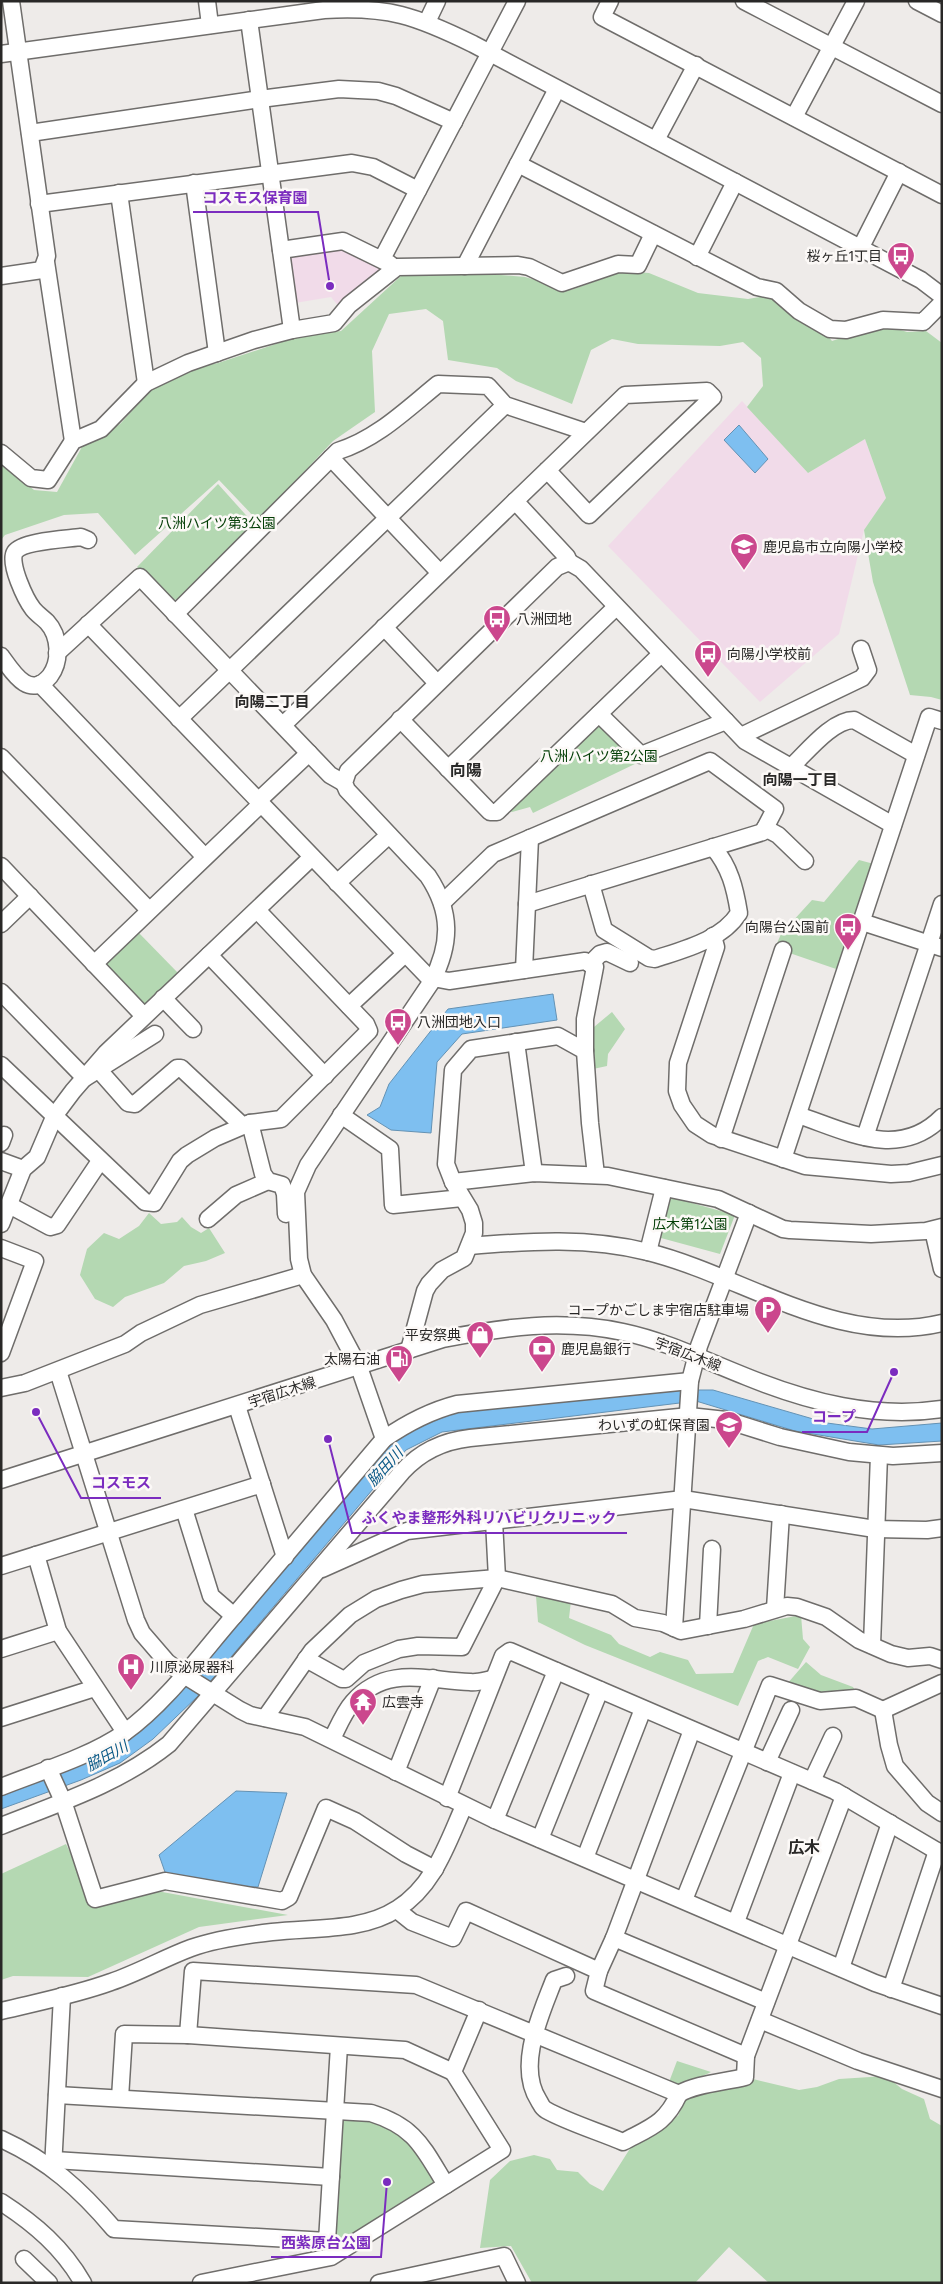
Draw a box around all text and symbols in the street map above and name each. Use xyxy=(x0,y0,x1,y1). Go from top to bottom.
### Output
callout: コスモス保育園 xyxy=(193,182,318,212)
text: コスモス保育園 xyxy=(202,189,308,207)
bus stop icon: 桜ヶ丘1丁目 xyxy=(886,241,916,280)
place label: 桜ヶ丘1丁目 xyxy=(807,248,882,265)
park label: 八洲ハイツ第3公園 xyxy=(158,515,276,532)
school or university icon: 鹿児島市立向陽小学校 xyxy=(729,532,759,571)
place label: 鹿児島市立向陽小学校 xyxy=(763,539,903,556)
bus stop icon: 八洲団地 xyxy=(482,604,512,643)
place label: 八洲団地 xyxy=(516,611,572,628)
bus stop icon: 向陽小学校前 xyxy=(693,639,723,678)
place label: 向陽小学校前 xyxy=(727,646,811,663)
district label: 向陽二丁目 xyxy=(234,693,310,711)
park label: 八洲ハイツ第2公園 xyxy=(540,748,658,765)
district label: 向陽 xyxy=(450,761,482,780)
district label: 向陽一丁目 xyxy=(762,771,838,789)
bus stop icon: 向陽台公園前 xyxy=(833,912,863,951)
place label: 向陽台公園前 xyxy=(745,919,829,936)
bus stop icon: 八洲団地入口 xyxy=(383,1007,413,1046)
place label: 八洲団地入口 xyxy=(417,1014,501,1031)
park label: 広木第1公園 xyxy=(652,1216,728,1233)
parking icon: コープかごしま宇宿店駐車場 xyxy=(753,1295,783,1334)
place label: コープかごしま宇宿店駐車場 xyxy=(568,1302,749,1319)
shop icon: 平安祭典 xyxy=(465,1320,495,1359)
place label: 平安祭典 xyxy=(405,1327,461,1344)
bank icon: 鹿児島銀行 xyxy=(527,1334,557,1373)
street label: 宇宿広木線 xyxy=(652,1334,724,1375)
place label: 鹿児島銀行 xyxy=(561,1341,631,1358)
fuel station icon: 太陽石油 xyxy=(384,1344,414,1383)
place label: 太陽石油 xyxy=(324,1351,380,1368)
street label: 宇宿広木線 xyxy=(246,1374,318,1411)
callout: コープ xyxy=(802,1402,867,1432)
text: コープ xyxy=(812,1408,856,1426)
school or university icon: わいずの虹保育園 xyxy=(714,1410,744,1449)
place label: わいずの虹保育園 xyxy=(598,1417,710,1434)
water label: 脇田川 xyxy=(363,1443,408,1490)
callout: コスモス xyxy=(81,1468,161,1498)
text: コスモス xyxy=(91,1474,151,1492)
callout: ふくやま整形外科リハビリクリニック xyxy=(352,1503,627,1533)
text: ふくやま整形外科リハビリクリニック xyxy=(361,1509,617,1527)
hospital icon: 川原泌尿器科 xyxy=(116,1652,146,1691)
place label: 川原泌尿器科 xyxy=(150,1659,234,1676)
temple icon: 広雲寺 xyxy=(348,1687,378,1726)
place label: 広雲寺 xyxy=(382,1694,424,1711)
water label: 脇田川 xyxy=(83,1736,133,1775)
district label: 広木 xyxy=(788,1838,820,1857)
callout: 西紫原台公園 xyxy=(271,2227,381,2257)
text: 西紫原台公園 xyxy=(281,2234,371,2252)

